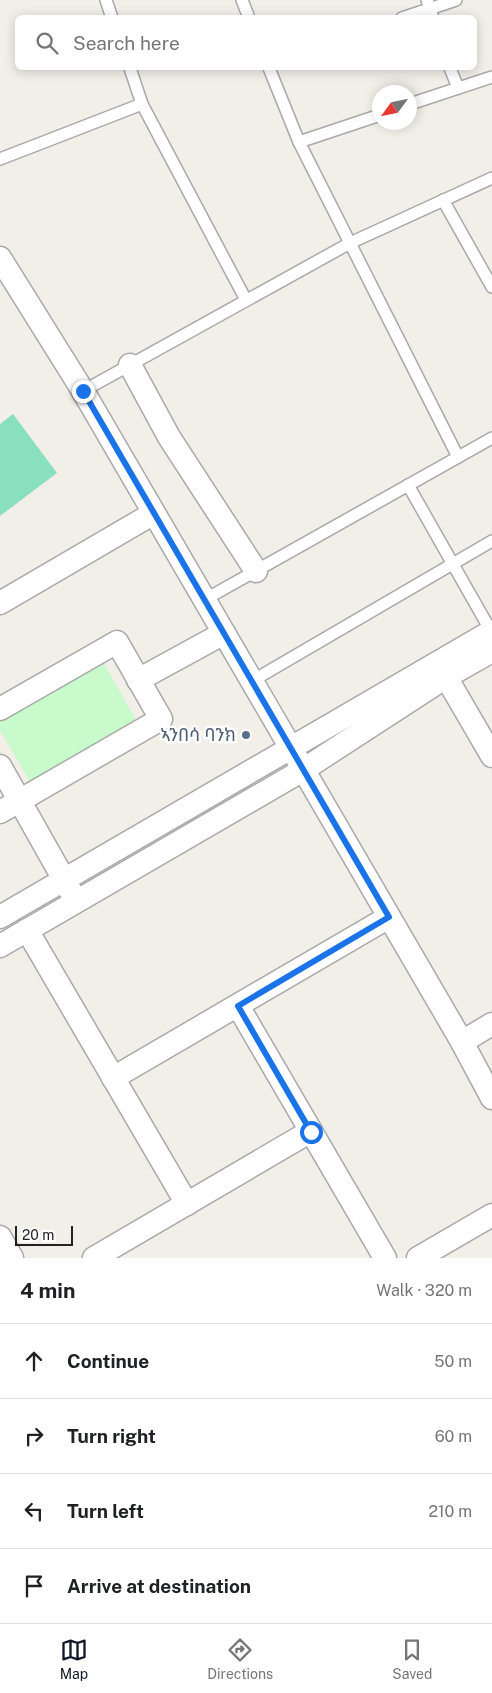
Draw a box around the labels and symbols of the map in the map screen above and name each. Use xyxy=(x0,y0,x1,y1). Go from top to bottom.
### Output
north arrow xyxy=(372,85,417,130)
route end xyxy=(72,380,95,403)
place label: ኣንበሳ ባንክ xyxy=(160,724,236,745)
marker: ኣንበሳ ባንክ xyxy=(240,729,252,741)
route start xyxy=(300,1121,323,1144)
scale bar xyxy=(15,1223,72,1246)

